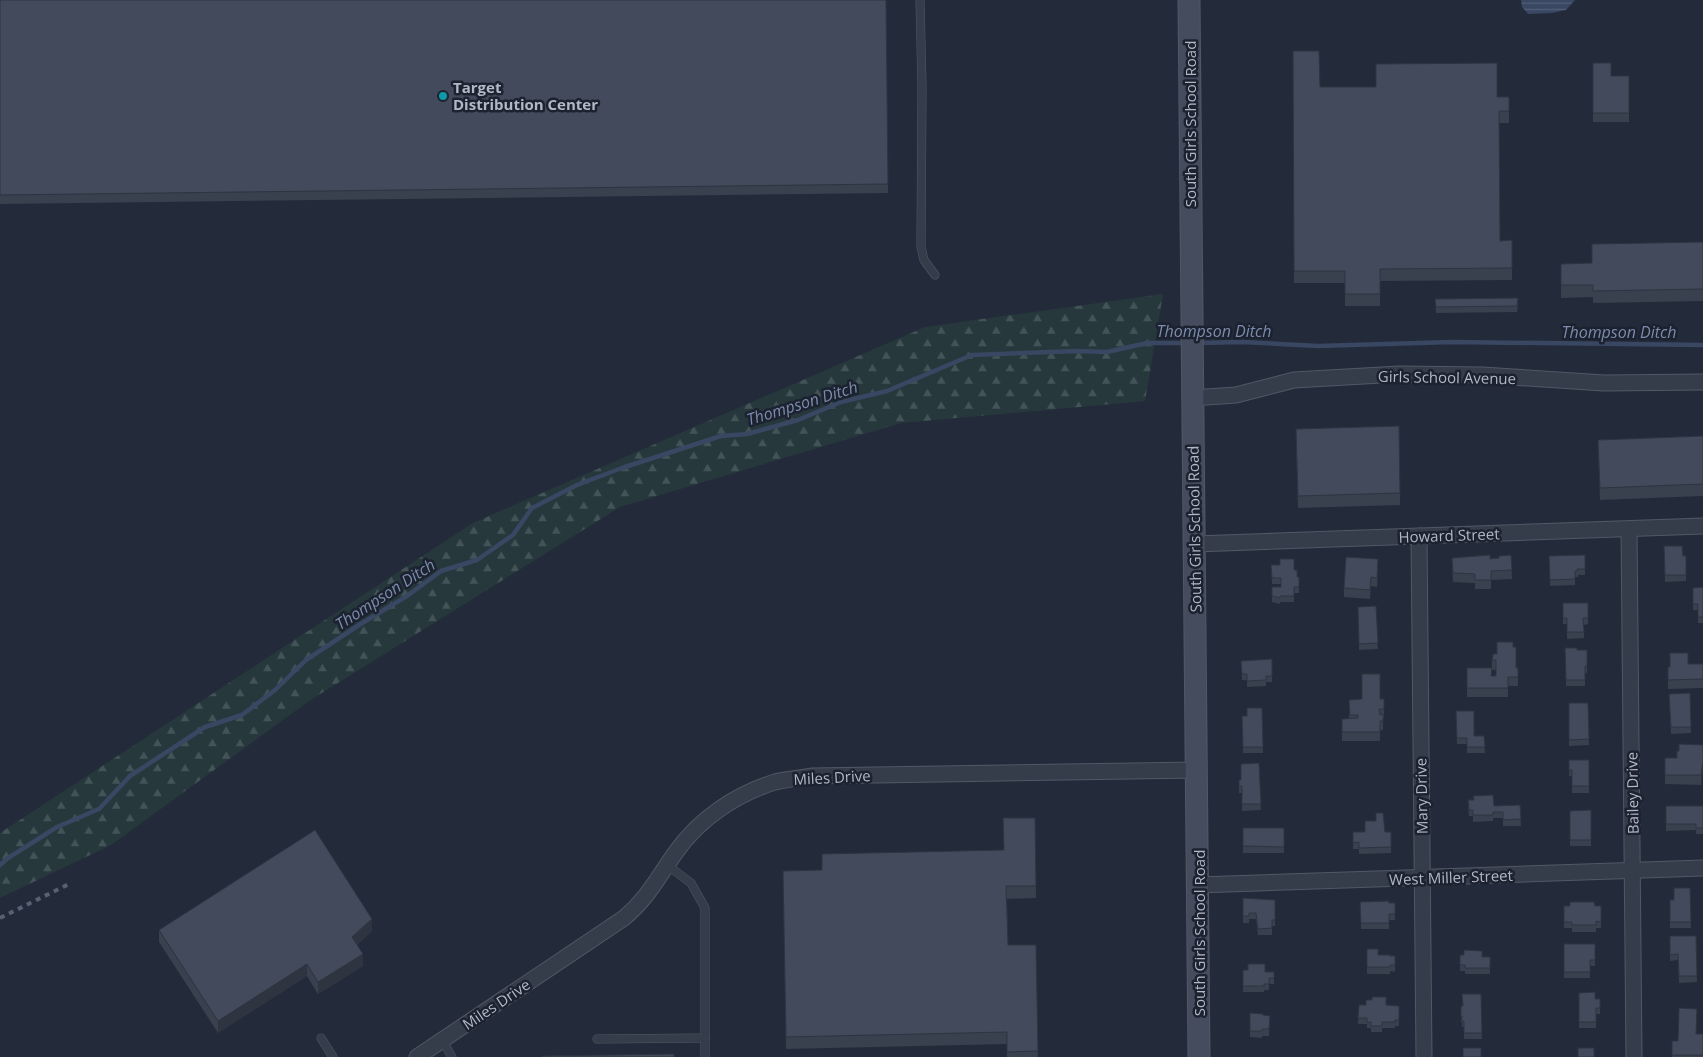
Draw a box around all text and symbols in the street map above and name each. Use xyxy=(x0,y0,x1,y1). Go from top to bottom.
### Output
street label: South Girls School Road xyxy=(1180,41,1200,207)
place label: Target Distribution Center xyxy=(453,77,598,114)
marker: Target Distribution Center xyxy=(437,90,449,102)
water label: Thompson Ditch xyxy=(1156,320,1272,342)
water label: Thompson Ditch xyxy=(1561,321,1677,343)
street label: Girls School Avenue xyxy=(1378,366,1516,388)
water label: Thompson Ditch xyxy=(744,376,860,430)
street label: South Girls School Road xyxy=(1183,445,1205,613)
street label: Howard Street xyxy=(1398,523,1500,547)
water label: Thompson Ditch xyxy=(331,553,439,635)
street label: Bailey Drive xyxy=(1621,752,1643,834)
street label: Mary Drive xyxy=(1410,758,1432,834)
street label: Miles Drive xyxy=(793,765,871,789)
street label: South Girls School Road xyxy=(1189,850,1209,1016)
street label: West Miller Street xyxy=(1389,865,1513,889)
street label: Miles Drive xyxy=(458,974,534,1034)

